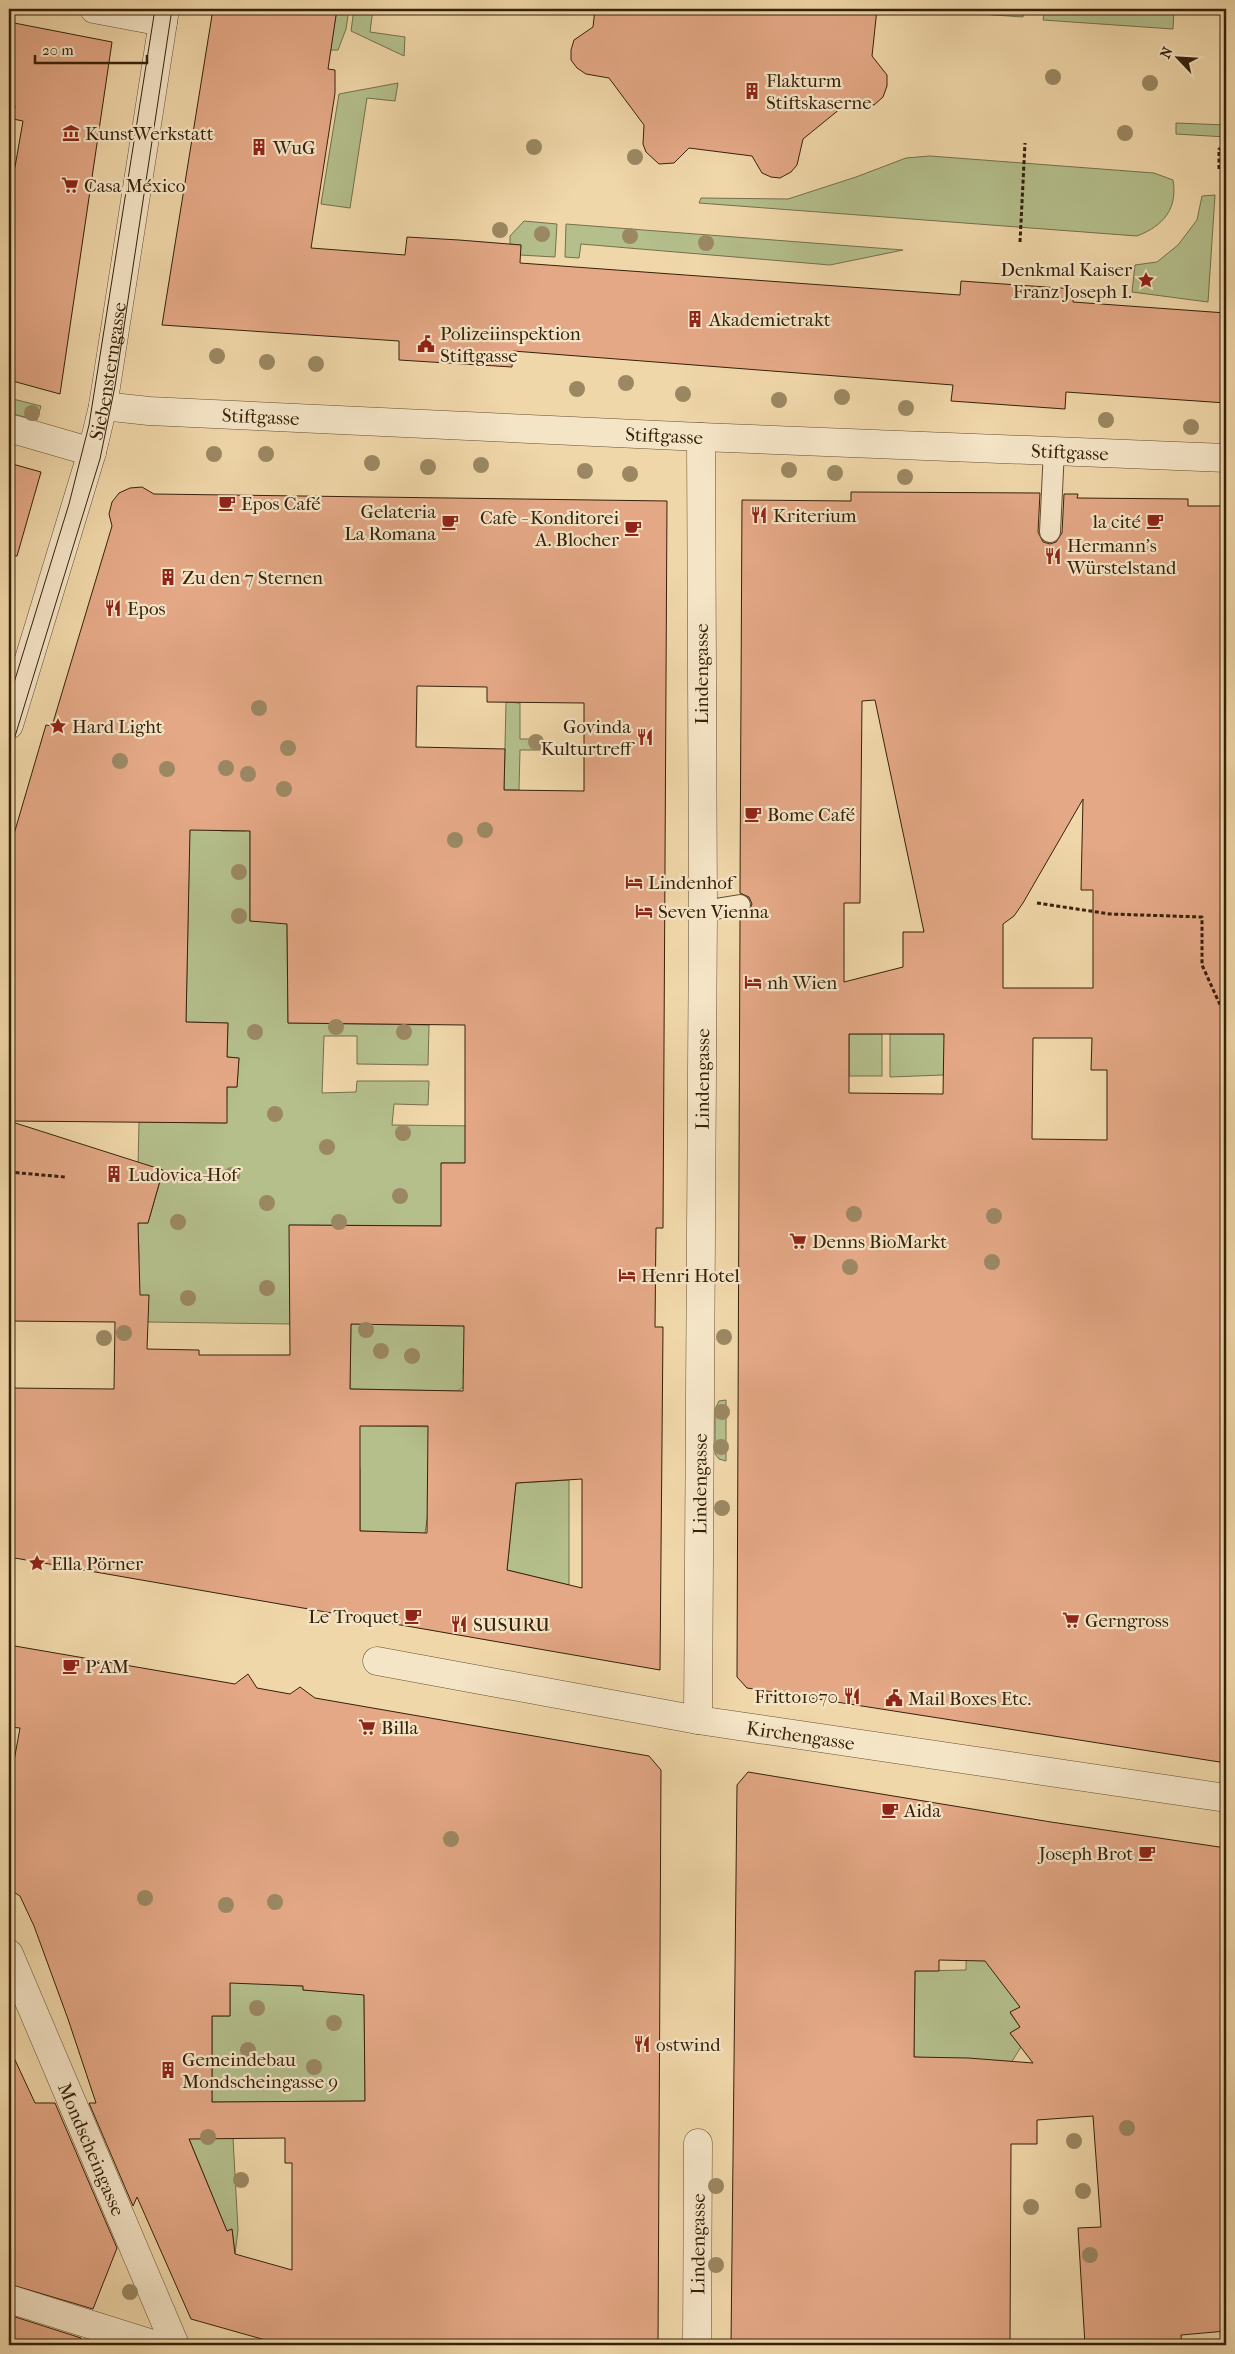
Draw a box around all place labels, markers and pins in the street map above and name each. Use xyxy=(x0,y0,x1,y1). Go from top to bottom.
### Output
place label: Flakturm Stiftskaserne xyxy=(766,70,872,114)
building icon: Flakturm Stiftskaserne xyxy=(742,81,762,101)
museum icon: KunstWerkstatt xyxy=(61,123,81,143)
place label: KunstWerkstatt xyxy=(85,123,214,145)
building icon: WuG xyxy=(249,137,269,157)
place label: WuG xyxy=(272,137,315,159)
supermarket icon: Casa México xyxy=(60,175,80,195)
place label: Casa México xyxy=(84,175,186,197)
place label: Denkmal Kaiser Franz Joseph I. xyxy=(1000,259,1133,303)
place icon: Denkmal Kaiser Franz Joseph I. xyxy=(1136,270,1156,290)
building icon: Akademietrakt xyxy=(685,309,705,329)
place label: Akademietrakt xyxy=(708,309,831,331)
place label: Polizeiinspektion Stiftgasse xyxy=(440,323,581,367)
public building icon: Polizeiinspektion Stiftgasse xyxy=(416,334,436,354)
cafe icon: Epos Café xyxy=(217,493,237,513)
place label: Epos Café xyxy=(241,493,321,515)
place label: Gelateria La Romana xyxy=(344,501,436,545)
restaurant icon: Kriterium xyxy=(749,505,769,525)
place label: Kriterium xyxy=(773,505,857,527)
place label: Cafe - Konditorei A. Blocher xyxy=(480,507,620,551)
place label: la cité xyxy=(1092,511,1141,533)
cafe icon: la cité xyxy=(1145,511,1165,531)
cafe icon: Gelateria La Romana xyxy=(440,512,460,532)
cafe icon: Cafe - Konditorei A. Blocher xyxy=(623,518,643,538)
place label: Hermann's Würstelstand xyxy=(1066,535,1177,579)
restaurant icon: Hermann's Würstelstand xyxy=(1043,546,1063,566)
building icon: Zu den 7 Sternen xyxy=(158,567,178,587)
place label: Zu den 7 Sternen xyxy=(182,567,323,589)
restaurant icon: Epos xyxy=(103,598,123,618)
place label: Epos xyxy=(127,598,166,620)
place icon: Hard Light xyxy=(48,716,68,736)
place label: Hard Light xyxy=(72,716,163,738)
place label: Govinda Kulturtreff xyxy=(541,716,636,760)
restaurant icon: Govinda Kulturtreff xyxy=(635,727,655,747)
cafe icon: Bome Café xyxy=(743,804,763,824)
place label: Bome Café xyxy=(767,804,855,826)
hotel icon: Lindenhof xyxy=(624,872,644,892)
place label: Lindenhof xyxy=(648,872,737,894)
hotel icon: Seven Vienna xyxy=(634,901,654,921)
place label: Seven Vienna xyxy=(658,901,769,923)
hotel icon: nh Wien xyxy=(743,972,763,992)
place label: nh Wien xyxy=(767,972,837,994)
building icon: Ludovica-Hof xyxy=(104,1164,124,1184)
place label: Ludovica-Hof xyxy=(128,1164,241,1186)
supermarket icon: Denns BioMarkt xyxy=(788,1231,808,1251)
place label: Denns BioMarkt xyxy=(812,1231,947,1253)
hotel icon: Henri Hotel xyxy=(617,1265,637,1285)
place label: Henri Hotel xyxy=(641,1265,740,1287)
place icon: Ella Pörner xyxy=(27,1553,47,1573)
place label: Ella Pörner xyxy=(51,1553,144,1575)
place label: Le Troquet xyxy=(308,1606,399,1628)
cafe icon: Le Troquet xyxy=(403,1606,423,1626)
supermarket icon: Gerngross xyxy=(1061,1610,1081,1630)
place label: Gerngross xyxy=(1085,1610,1169,1632)
restaurant icon: SUSURU xyxy=(449,1614,469,1634)
place label: SUSURU xyxy=(473,1614,550,1636)
cafe icon: P‘AM xyxy=(61,1656,81,1676)
place label: P‘AM xyxy=(85,1656,129,1678)
place label: Fritto1070 xyxy=(754,1686,838,1708)
restaurant icon: Fritto1070 xyxy=(842,1686,862,1706)
public building icon: Mail Boxes Etc. xyxy=(884,1688,904,1708)
place label: Mail Boxes Etc. xyxy=(908,1688,1031,1710)
supermarket icon: Billa xyxy=(357,1717,377,1737)
place label: Billa xyxy=(381,1717,418,1739)
cafe icon: Aida xyxy=(880,1800,900,1820)
place label: Aida xyxy=(903,1800,941,1822)
place label: Joseph Brot xyxy=(1037,1843,1133,1865)
cafe icon: Joseph Brot xyxy=(1137,1843,1157,1863)
restaurant icon: ostwind xyxy=(632,2034,652,2054)
place label: ostwind xyxy=(656,2034,721,2056)
place label: Gemeindebau Mondscheingasse 9 xyxy=(182,2049,338,2093)
building icon: Gemeindebau Mondscheingasse 9 xyxy=(158,2060,178,2080)

